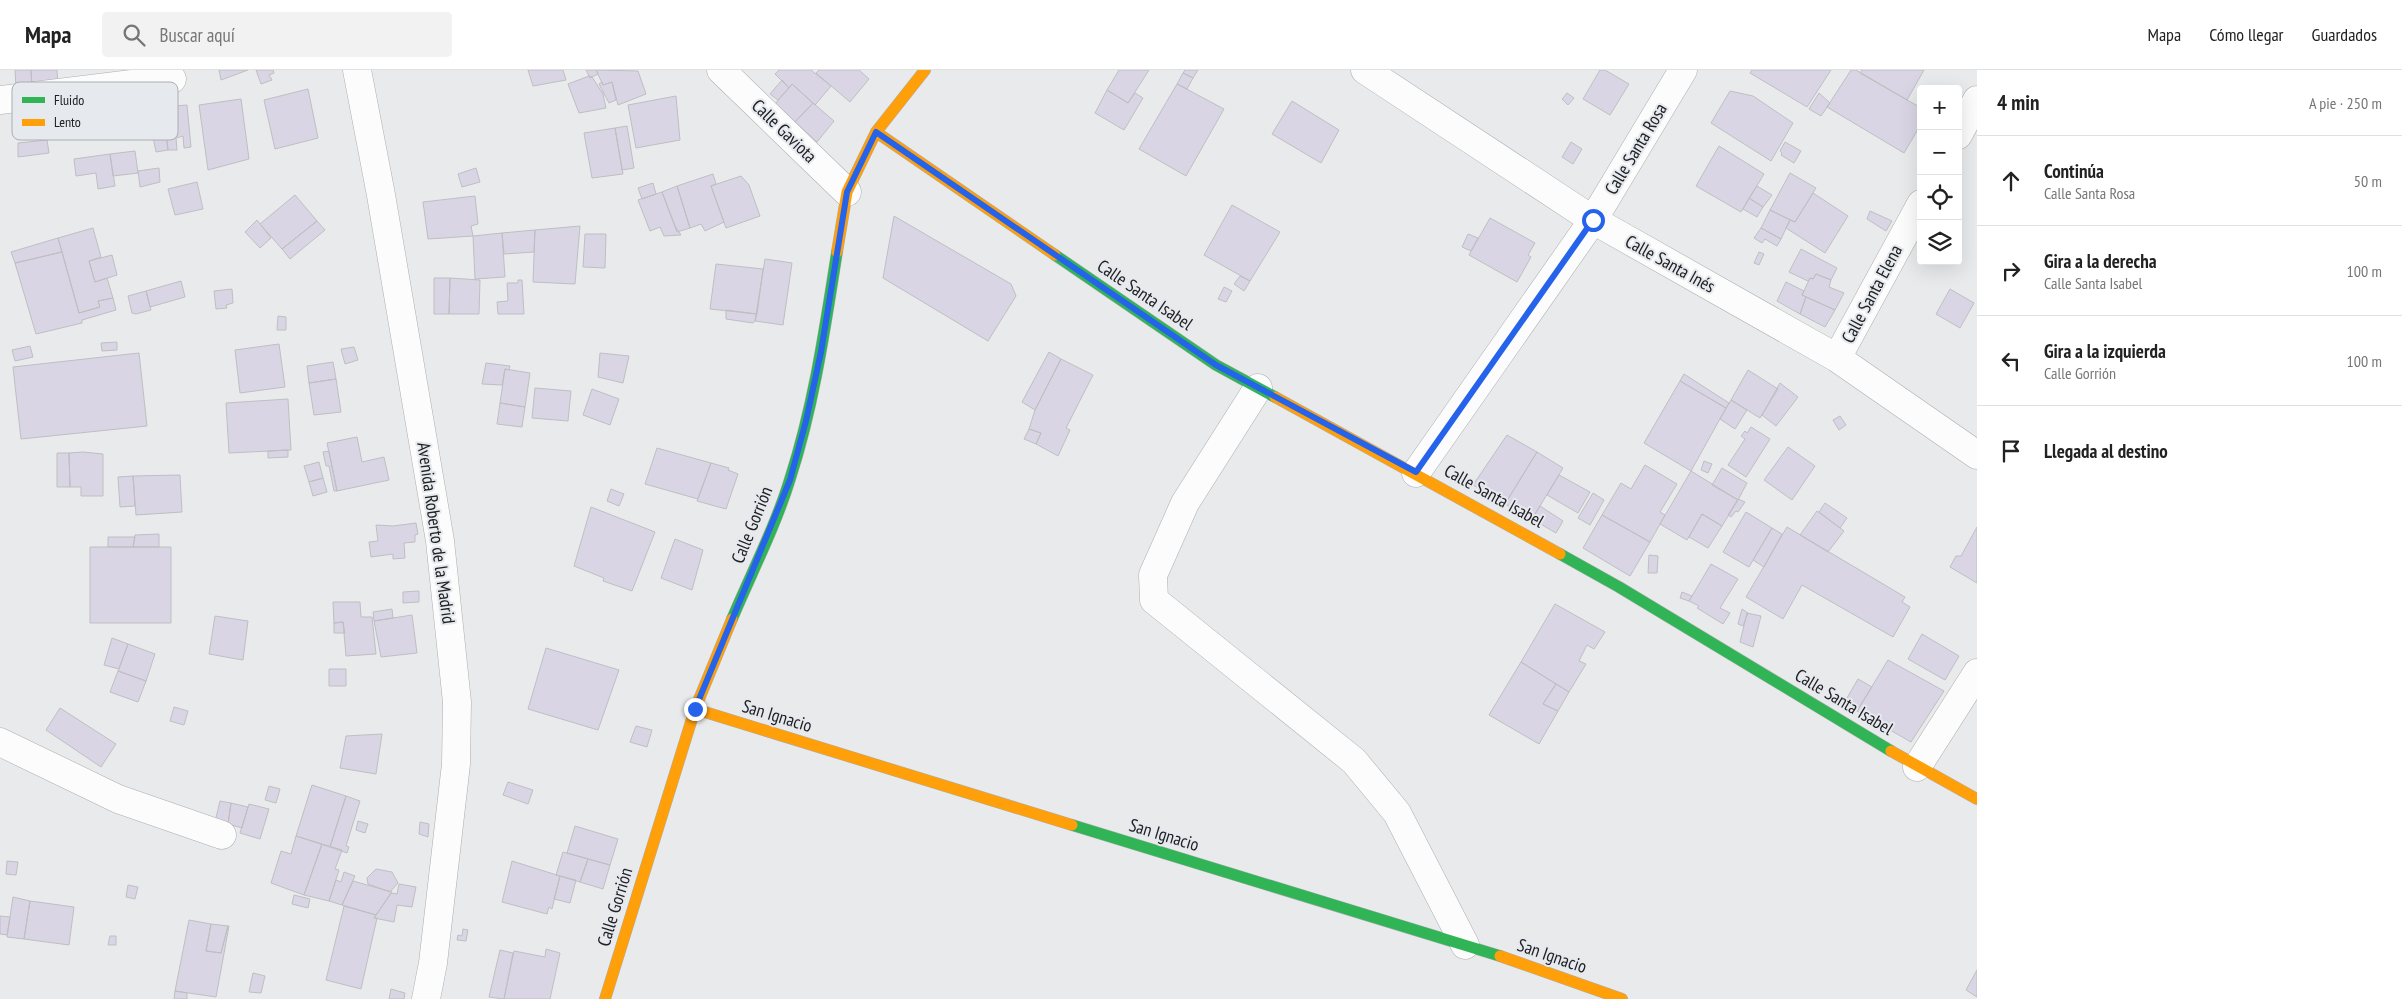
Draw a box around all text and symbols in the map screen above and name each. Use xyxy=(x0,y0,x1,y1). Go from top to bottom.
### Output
search box xyxy=(102,12,452,57)
text: Mapa xyxy=(25,19,72,50)
icon: search xyxy=(120,21,148,49)
text: Buscar aquí xyxy=(160,23,235,47)
text: Mapa xyxy=(2147,23,2181,46)
text: Cómo llegar xyxy=(2209,23,2284,46)
text: Guardados xyxy=(2312,23,2377,46)
legend xyxy=(12,82,178,140)
map controls xyxy=(1917,85,1962,265)
button: + xyxy=(1917,85,1962,130)
text: 4 min xyxy=(1997,89,2039,116)
text: Fluido xyxy=(54,91,84,109)
text: A pie · 250 m xyxy=(2309,93,2382,113)
street label: Calle Gaviota xyxy=(747,94,822,167)
street label: Calle Santa Rosa xyxy=(1599,99,1672,199)
text: Lento xyxy=(54,113,81,131)
button: − xyxy=(1917,130,1962,175)
text: Continúa xyxy=(2044,159,2104,183)
icon: ahead xyxy=(1997,167,2025,195)
text: 50 m xyxy=(2354,171,2382,191)
button: locate xyxy=(1917,175,1962,220)
text: Calle Santa Rosa xyxy=(2044,183,2135,203)
route start xyxy=(1582,209,1605,232)
button: layers xyxy=(1917,220,1962,265)
street label: Calle Santa Inés xyxy=(1621,229,1719,298)
street label: Calle Santa Elena xyxy=(1836,241,1907,347)
text: Gira a la derecha xyxy=(2044,249,2157,273)
street label: Calle Santa Isabel xyxy=(1093,254,1198,335)
icon: right xyxy=(1997,257,2025,285)
text: 100 m xyxy=(2347,261,2382,281)
text: Calle Santa Isabel xyxy=(2044,273,2142,293)
text: Gira a la izquierda xyxy=(2044,339,2166,363)
icon: left xyxy=(1997,347,2025,375)
text: 100 m xyxy=(2347,351,2382,371)
text: Calle Gorrión xyxy=(2044,363,2116,383)
icon: arrive xyxy=(1997,437,2025,465)
text: Llegada al destino xyxy=(2044,439,2168,463)
street label: Avenida Roberto de la Madrid xyxy=(412,441,461,625)
street label: Calle Santa Isabel xyxy=(1440,459,1549,533)
street label: Calle Gorrión xyxy=(726,483,777,567)
street label: Calle Santa Isabel xyxy=(1791,663,1898,740)
street label: San Ignacio xyxy=(739,694,815,737)
route end xyxy=(684,698,707,721)
street label: San Ignacio xyxy=(1126,813,1202,856)
street label: Calle Gorrión xyxy=(592,865,637,949)
street label: San Ignacio xyxy=(1514,933,1590,978)

